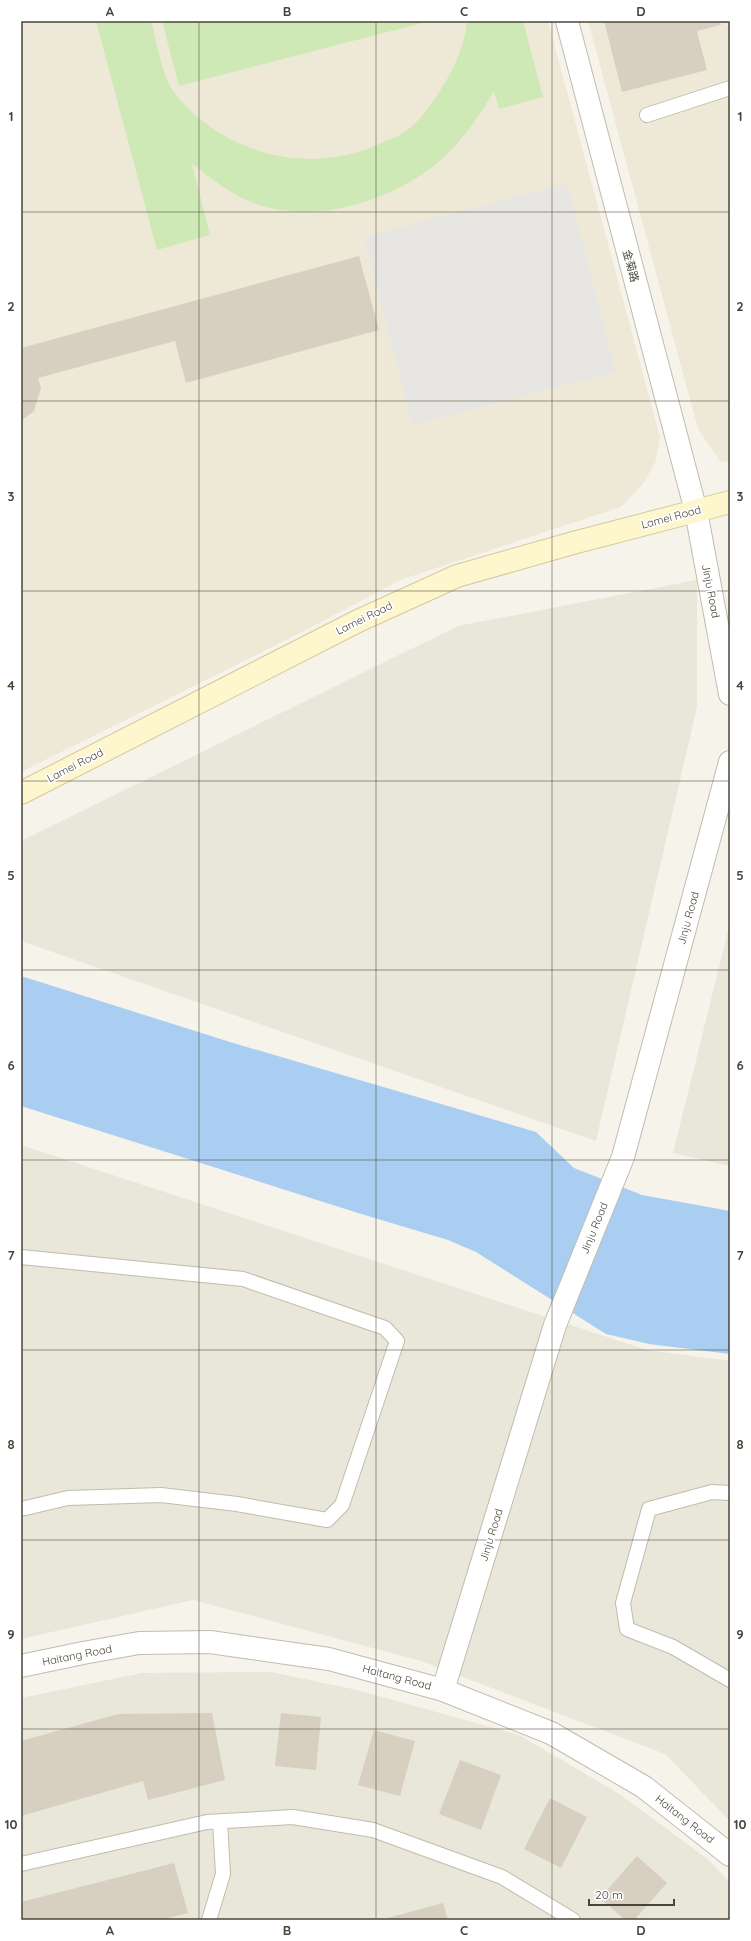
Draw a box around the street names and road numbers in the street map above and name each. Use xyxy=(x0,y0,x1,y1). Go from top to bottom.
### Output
street label: 金菊路 xyxy=(620,248,642,284)
street label: Lamei Road xyxy=(640,502,702,532)
street label: Jinju Road xyxy=(699,563,723,619)
street label: Lamei Road xyxy=(333,598,395,638)
street label: Lamei Road xyxy=(44,745,106,785)
street label: Jinju Road xyxy=(674,890,702,946)
street label: Jinju Road xyxy=(577,1200,611,1256)
street label: Jinju Road xyxy=(476,1507,506,1563)
street label: Haitang Road xyxy=(41,1641,113,1669)
street label: Haitang Road xyxy=(361,1661,433,1693)
street label: Haitang Road xyxy=(653,1792,717,1846)

